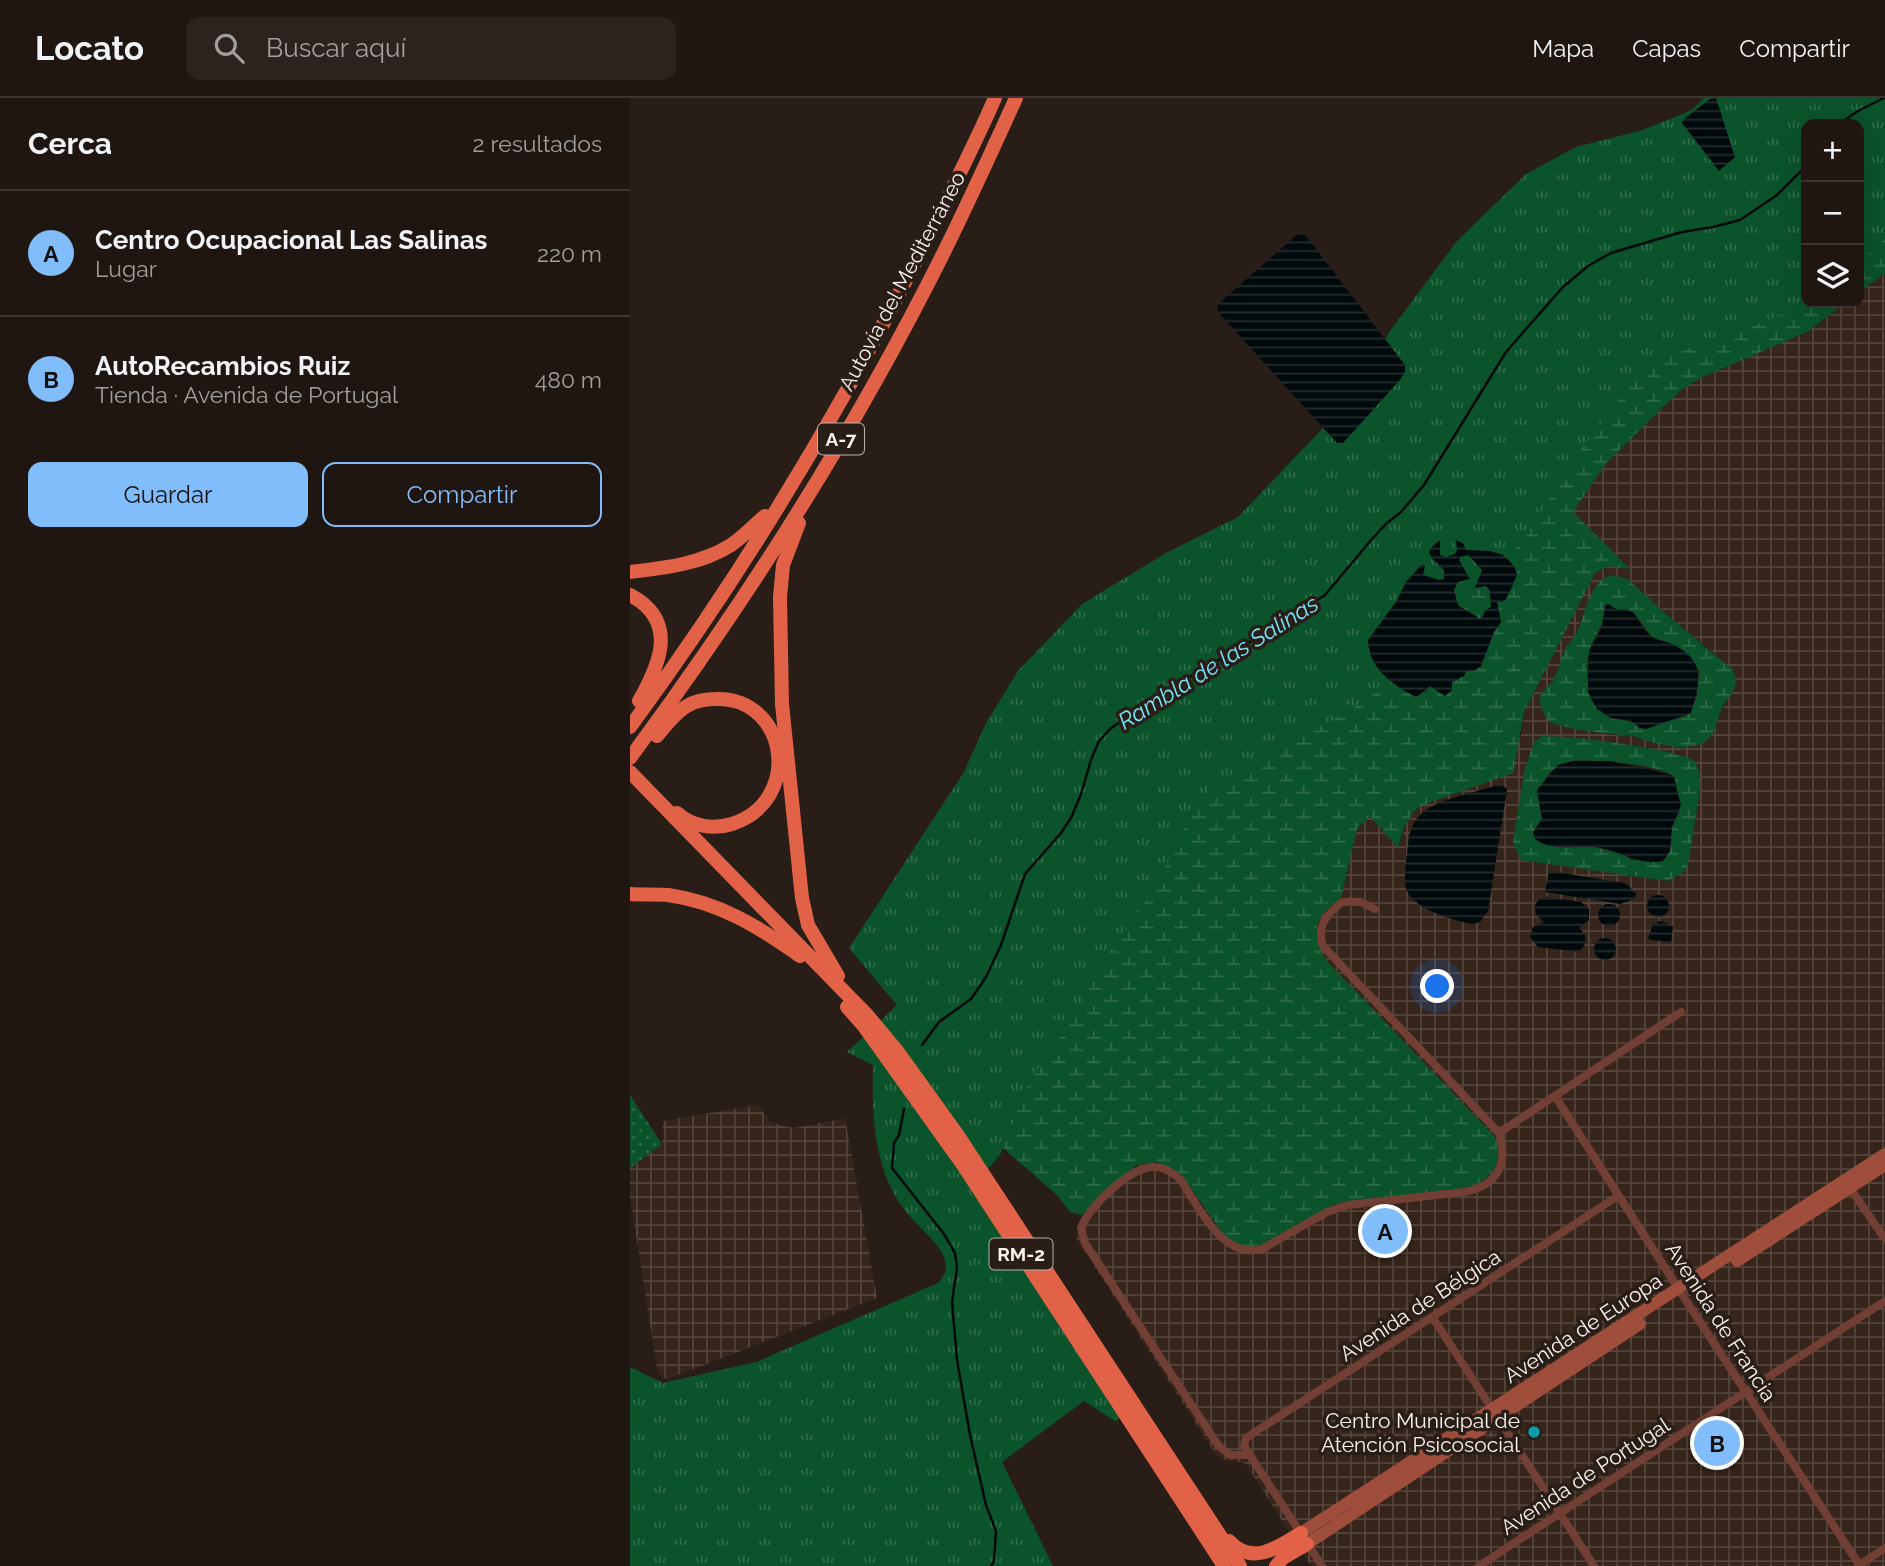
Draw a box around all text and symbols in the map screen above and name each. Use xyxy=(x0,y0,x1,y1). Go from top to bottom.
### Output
search box xyxy=(186,17,676,80)
text: Locato xyxy=(35,29,144,68)
icon: search xyxy=(210,29,248,67)
text: Buscar aquí xyxy=(266,33,406,63)
text: Mapa xyxy=(1532,34,1594,63)
text: Capas xyxy=(1632,34,1701,63)
text: Compartir xyxy=(1739,34,1850,63)
map controls xyxy=(1801,119,1864,308)
button: + xyxy=(1801,119,1864,182)
text: Cerca xyxy=(28,126,112,161)
text: 2 resultados xyxy=(473,130,602,157)
street label: Autovía del Mediterráneo xyxy=(834,167,970,395)
button: − xyxy=(1801,182,1864,245)
text: Centro Ocupacional Las Salinas xyxy=(95,225,487,255)
text: A xyxy=(43,240,59,267)
text: 220 m xyxy=(537,240,602,267)
button: layers xyxy=(1801,245,1864,308)
text: Lugar xyxy=(95,255,157,282)
text: AutoRecambios Ruiz xyxy=(95,351,350,381)
text: B xyxy=(43,366,59,393)
text: 480 m xyxy=(535,366,602,393)
text: Tienda · Avenida de Portugal xyxy=(95,381,398,408)
road number: A-7 xyxy=(818,424,864,454)
button: Guardar xyxy=(28,462,308,527)
button: Compartir xyxy=(322,462,602,527)
water label: Rambla de las Salinas xyxy=(1113,589,1323,735)
your location xyxy=(1420,969,1454,1003)
pin: A xyxy=(1362,1205,1408,1257)
road number: RM-2 xyxy=(990,1238,1052,1270)
street label: Avenida de Francia xyxy=(1660,1238,1782,1406)
street label: Avenida de Bélgica xyxy=(1335,1244,1505,1366)
street label: Avenida de Europa xyxy=(1499,1268,1667,1388)
place label: Centro Municipal de Atención Psicosocial xyxy=(1321,1408,1520,1457)
street label: Avenida de Portugal xyxy=(1496,1412,1674,1540)
pin: B xyxy=(1694,1417,1740,1469)
marker: Centro Municipal de Atención Psicosocial xyxy=(1526,1424,1542,1440)

